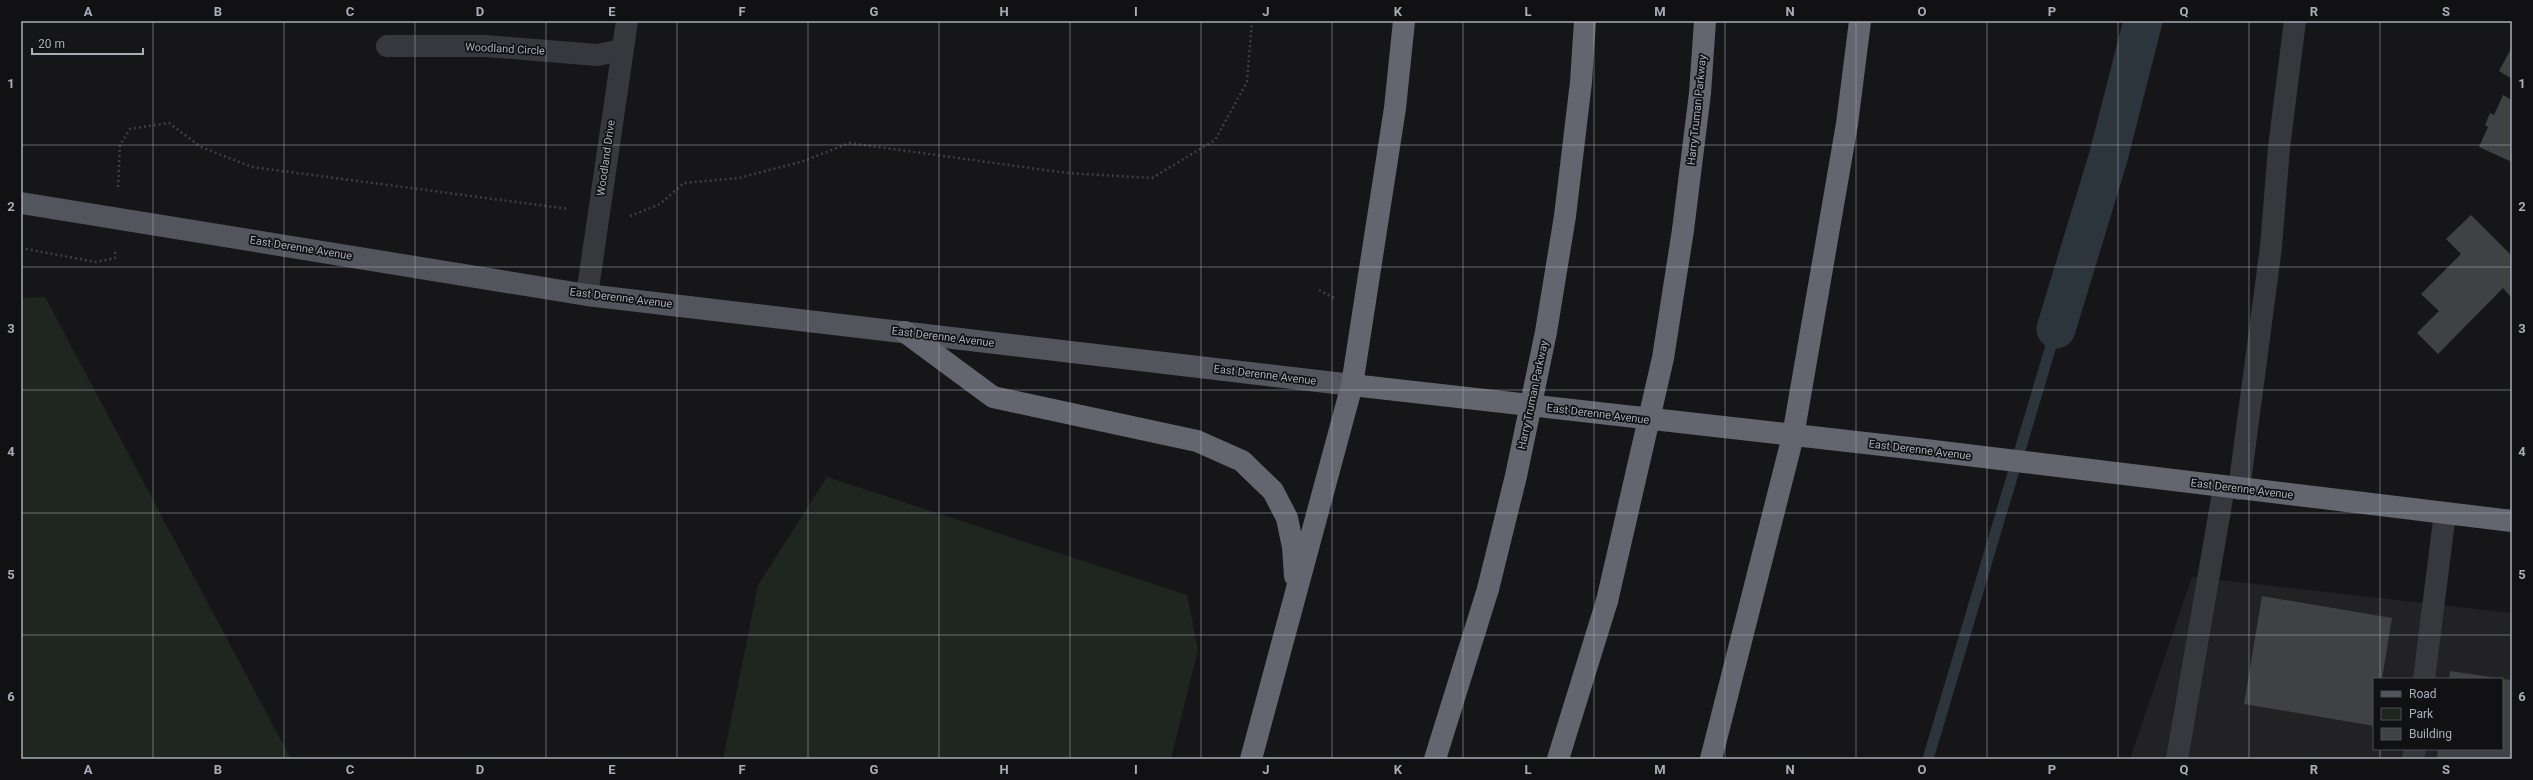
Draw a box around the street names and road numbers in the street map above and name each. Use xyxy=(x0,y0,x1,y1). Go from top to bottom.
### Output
street label: Woodland Circle xyxy=(465,40,545,58)
street label: Harry Truman Parkway xyxy=(1685,53,1709,166)
street label: Woodland Drive xyxy=(594,119,618,197)
street label: East Derenne Avenue xyxy=(249,233,353,263)
street label: East Derenne Avenue xyxy=(569,285,673,311)
street label: East Derenne Avenue xyxy=(891,324,995,350)
street label: Harry Truman Parkway xyxy=(1515,339,1551,451)
street label: East Derenne Avenue xyxy=(1213,362,1317,388)
street label: East Derenne Avenue xyxy=(1546,401,1650,427)
street label: East Derenne Avenue xyxy=(1868,437,1972,463)
street label: East Derenne Avenue xyxy=(2190,476,2294,502)

